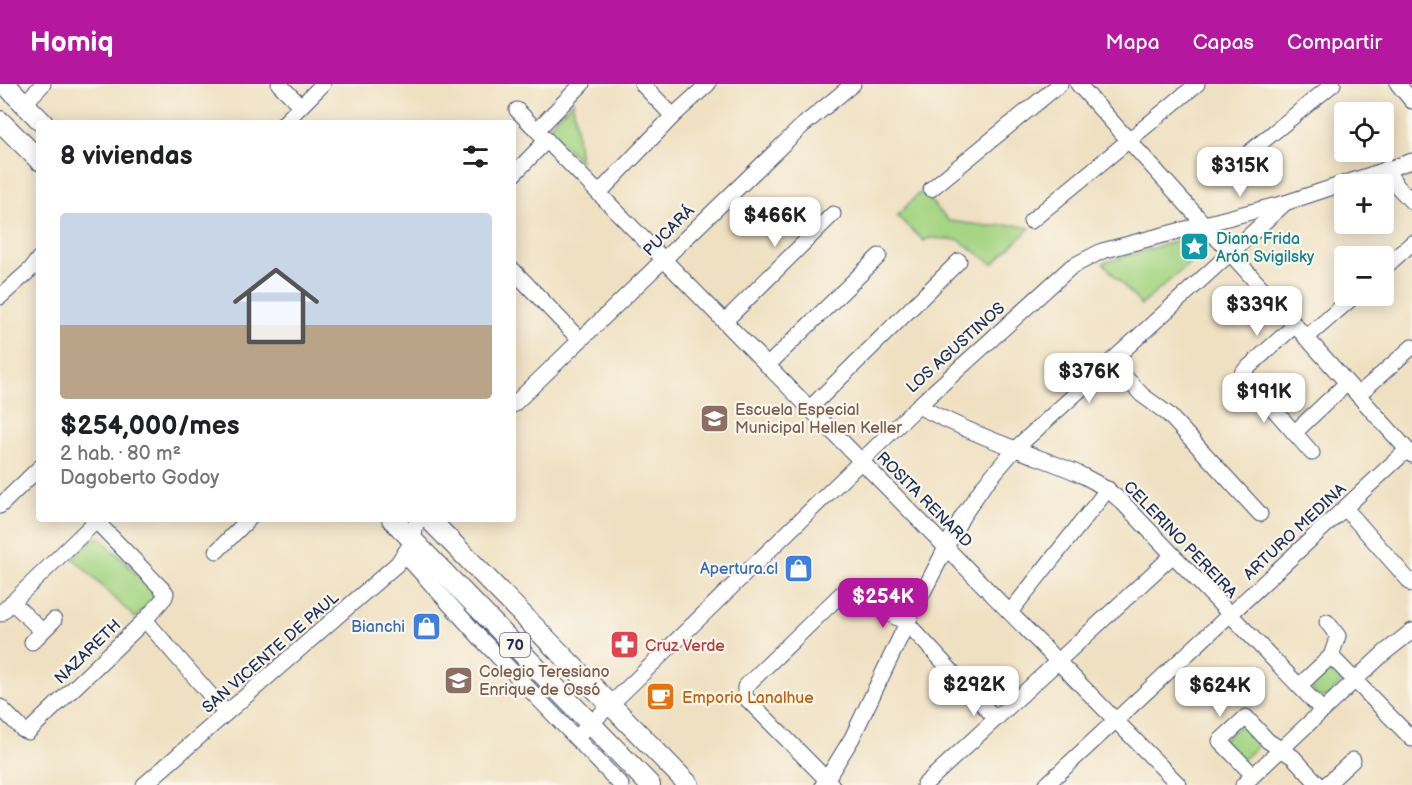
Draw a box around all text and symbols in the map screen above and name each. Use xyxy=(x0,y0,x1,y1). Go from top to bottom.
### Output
text: Homiq xyxy=(30,26,114,59)
text: Mapa xyxy=(1106,30,1160,55)
text: Capas xyxy=(1193,30,1254,55)
text: Compartir xyxy=(1287,30,1382,55)
map controls xyxy=(1334,102,1394,306)
button: locate xyxy=(1334,102,1394,162)
icon: filters xyxy=(459,140,492,173)
text: 8 viviendas xyxy=(60,141,192,172)
pin: $315K xyxy=(1198,147,1282,198)
text: $315K xyxy=(1211,154,1269,178)
button: + xyxy=(1334,174,1394,234)
pin: $466K xyxy=(733,197,817,248)
street label: PUCARÁ xyxy=(638,200,699,260)
text: $466K xyxy=(744,204,806,228)
place label: Diana Frida Arón Svigilsky xyxy=(1216,230,1315,267)
place icon: Diana Frida Arón Svigilsky xyxy=(1179,231,1211,263)
button: − xyxy=(1334,246,1394,306)
icon: home xyxy=(222,252,330,360)
pin: $339K xyxy=(1215,286,1299,337)
text: $339K xyxy=(1226,293,1288,317)
street label: LOS AGUSTINOS xyxy=(903,299,1009,397)
pin: $376K xyxy=(1047,353,1131,404)
text: $376K xyxy=(1058,360,1120,384)
pin: $191K xyxy=(1222,373,1306,424)
text: $191K xyxy=(1236,380,1292,404)
place label: Escuela Especial Municipal Hellen Keller xyxy=(735,401,902,438)
school or university icon: Escuela Especial Municipal Hellen Keller xyxy=(698,402,730,434)
text: $254,000/mes xyxy=(60,411,239,442)
text: 2 hab. · 80 m² xyxy=(60,442,181,466)
street label: ROSITA RENARD xyxy=(872,448,976,552)
text: Dagoberto Godoy xyxy=(60,466,219,490)
street label: CELERINO PEREIRA xyxy=(1119,478,1241,603)
street label: ARTURO MEDINA xyxy=(1240,480,1350,584)
shop icon: Apertura.cl xyxy=(783,552,815,584)
place label: Apertura.cl xyxy=(700,560,778,579)
pin: $254K xyxy=(841,578,925,629)
text: $254K xyxy=(852,585,914,609)
street label: SAN VICENTE DE PAUL xyxy=(199,588,344,718)
shop icon: Bianchi xyxy=(410,610,442,642)
street label: NAZARETH xyxy=(51,616,125,688)
place label: Bianchi xyxy=(351,618,405,637)
pharmacy icon: Cruz Verde xyxy=(608,629,640,661)
road number: 70 xyxy=(500,633,530,657)
place label: Cruz Verde xyxy=(645,637,725,656)
place label: Colegio Teresiano Enrique de Ossó xyxy=(479,663,610,700)
school or university icon: Colegio Teresiano Enrique de Ossó xyxy=(442,664,474,696)
pin: $292K xyxy=(932,666,1016,717)
pin: $624K xyxy=(1178,667,1262,718)
text: $292K xyxy=(943,673,1005,697)
text: $624K xyxy=(1189,674,1251,698)
cafe icon: Emporio Lanalhue xyxy=(645,681,677,713)
place label: Emporio Lanalhue xyxy=(682,689,814,708)

